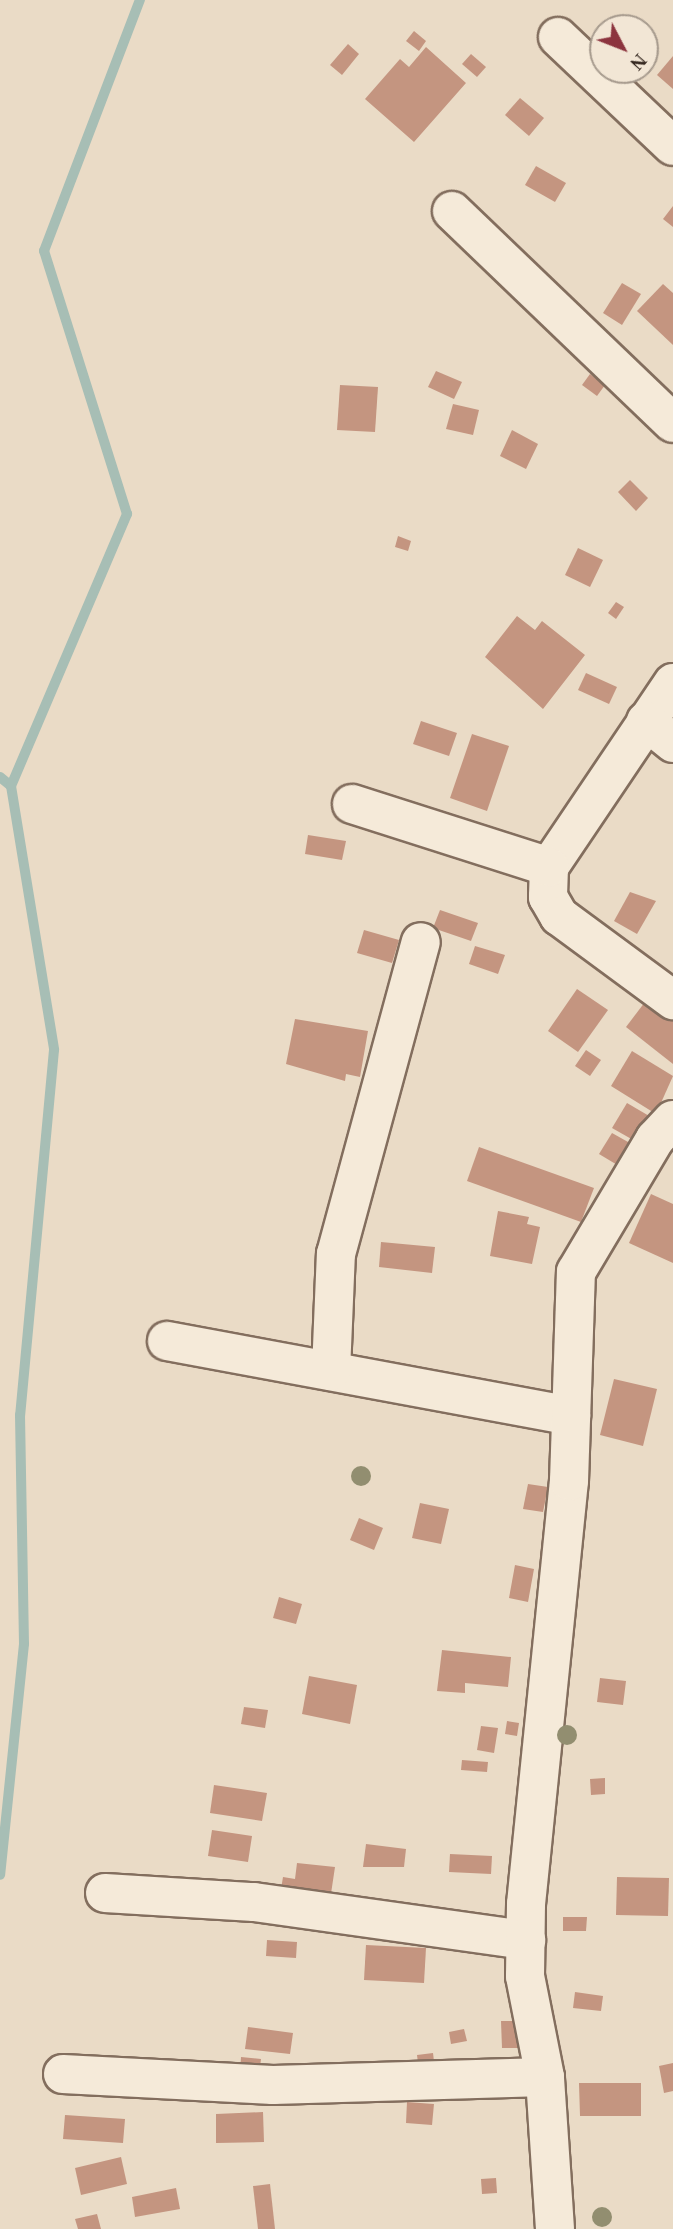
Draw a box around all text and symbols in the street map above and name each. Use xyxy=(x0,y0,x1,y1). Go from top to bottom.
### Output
north arrow xyxy=(589,14,659,84)
text: N xyxy=(626,50,651,74)

